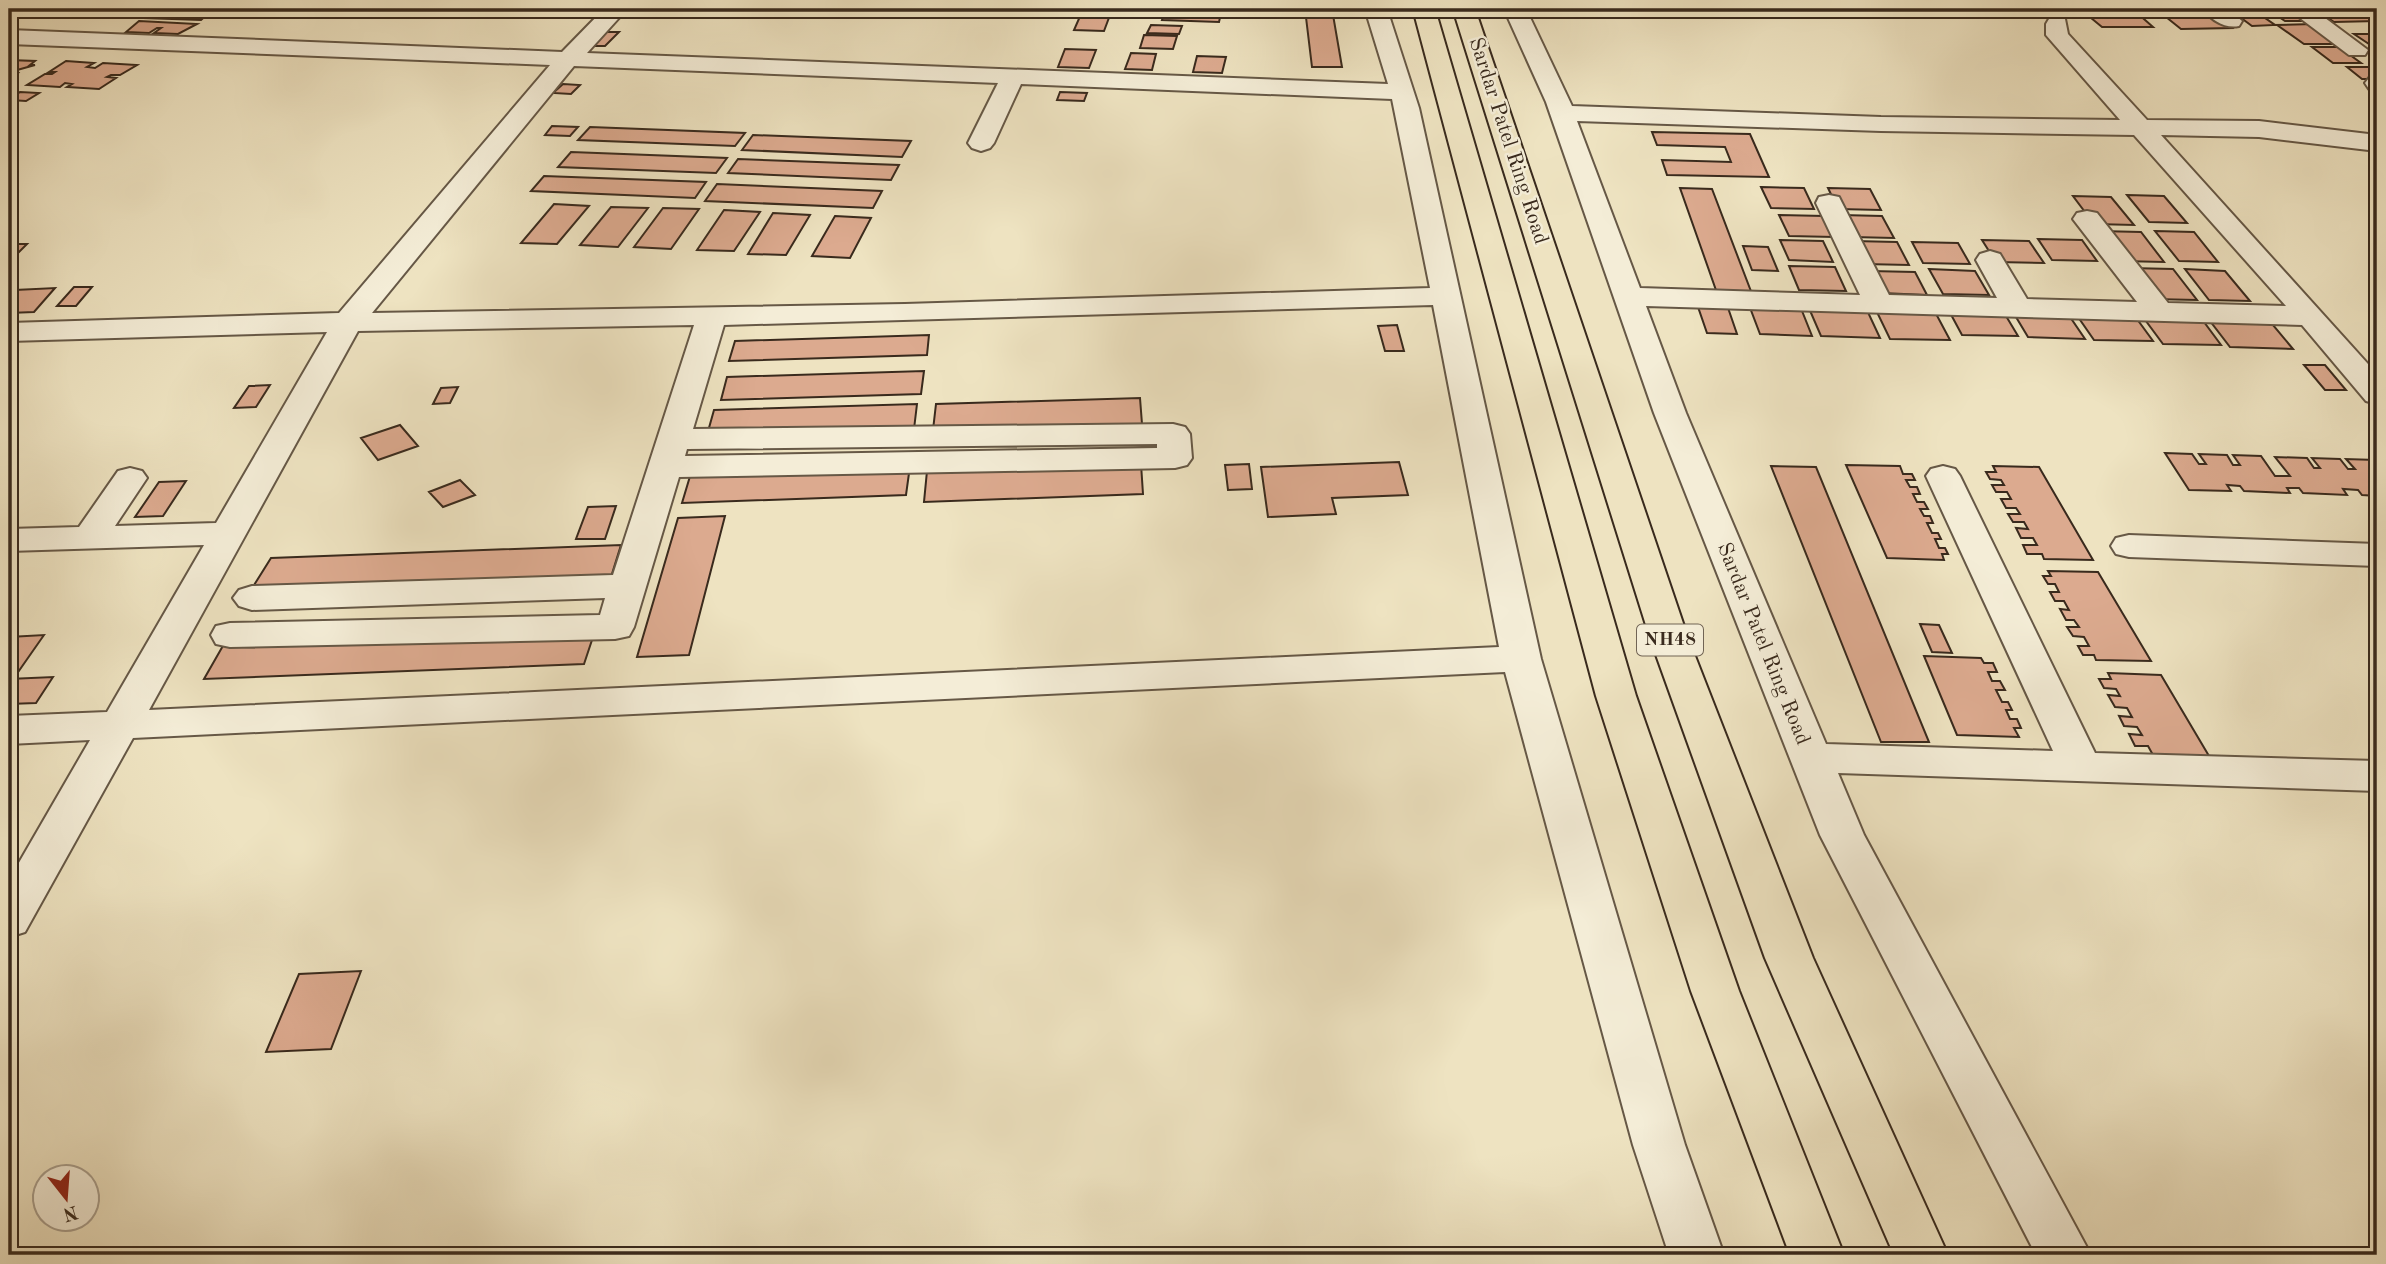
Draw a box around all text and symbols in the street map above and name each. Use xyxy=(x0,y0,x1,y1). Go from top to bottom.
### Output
street label: Sardar Patel Ring Road xyxy=(1465,35,1551,247)
street label: Sardar Patel Ring Road xyxy=(1713,540,1813,748)
road number: NH48 xyxy=(1637,624,1703,656)
north arrow xyxy=(32,1162,102,1232)
text: N xyxy=(60,1201,80,1223)

